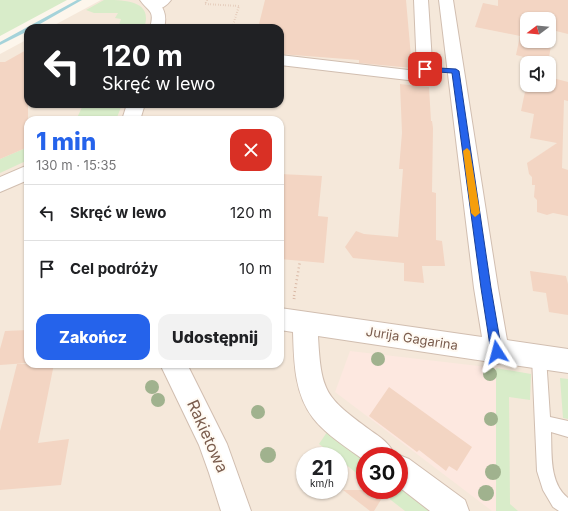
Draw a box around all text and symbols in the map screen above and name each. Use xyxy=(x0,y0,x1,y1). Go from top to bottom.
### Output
north arrow xyxy=(520,12,556,48)
map controls xyxy=(520,12,556,92)
text: 120 m xyxy=(102,39,183,73)
icon: left xyxy=(36,40,88,92)
pin xyxy=(408,52,442,86)
button: sound xyxy=(520,56,556,92)
icon: arrive xyxy=(414,58,436,80)
text: Skręć w lewo xyxy=(102,73,215,94)
text: 1 min xyxy=(36,127,96,156)
button: close xyxy=(230,129,272,171)
text: 130 m · 15:35 xyxy=(36,157,117,173)
icon: left xyxy=(36,202,58,224)
text: Skręć w lewo xyxy=(70,203,166,222)
text: 120 m xyxy=(230,203,272,222)
icon: arrive xyxy=(36,258,58,280)
text: Cel podróży xyxy=(70,259,158,278)
text: 10 m xyxy=(239,259,272,278)
button: Zakończ xyxy=(36,314,150,360)
button: Udostępnij xyxy=(158,314,272,360)
street label: Jurija Gagarina xyxy=(365,323,459,353)
position arrow xyxy=(476,331,518,373)
street label: Rakietowa xyxy=(183,396,233,476)
speed limit sign: 30 xyxy=(356,447,408,499)
text: 21 xyxy=(311,456,333,480)
text: km/h xyxy=(310,477,334,489)

